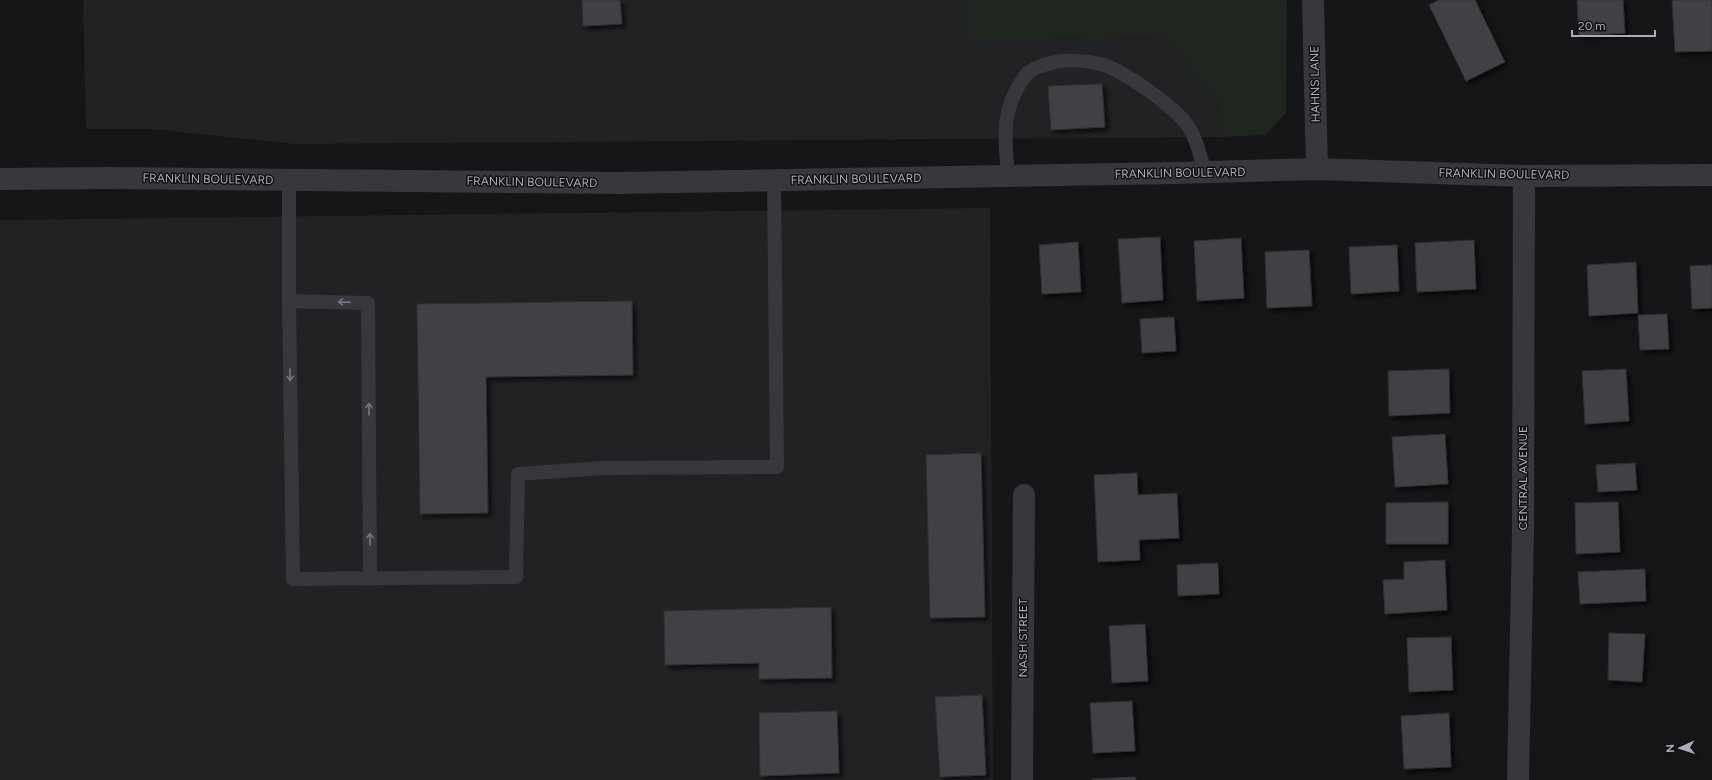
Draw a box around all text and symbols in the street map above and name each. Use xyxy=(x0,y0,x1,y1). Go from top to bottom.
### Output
scale bar xyxy=(1572,12,1655,38)
text: 20 m xyxy=(1578,19,1606,33)
street label: HAHNS LANE xyxy=(1307,46,1323,122)
street label: FRANKLIN BOULEVARD xyxy=(1115,165,1245,181)
street label: FRANKLIN BOULEVARD xyxy=(1439,166,1569,182)
street label: FRANKLIN BOULEVARD xyxy=(143,171,273,187)
street label: FRANKLIN BOULEVARD xyxy=(791,171,921,187)
street label: FRANKLIN BOULEVARD xyxy=(467,174,597,190)
one-way arrow xyxy=(338,299,351,306)
one-way arrow xyxy=(286,368,294,381)
one-way arrow xyxy=(365,403,373,416)
street label: CENTRAL AVENUE xyxy=(1516,426,1530,530)
one-way arrow xyxy=(366,533,374,546)
street label: NASH STREET xyxy=(1016,598,1030,678)
north arrow xyxy=(1660,728,1700,768)
text: N xyxy=(1664,744,1677,753)

